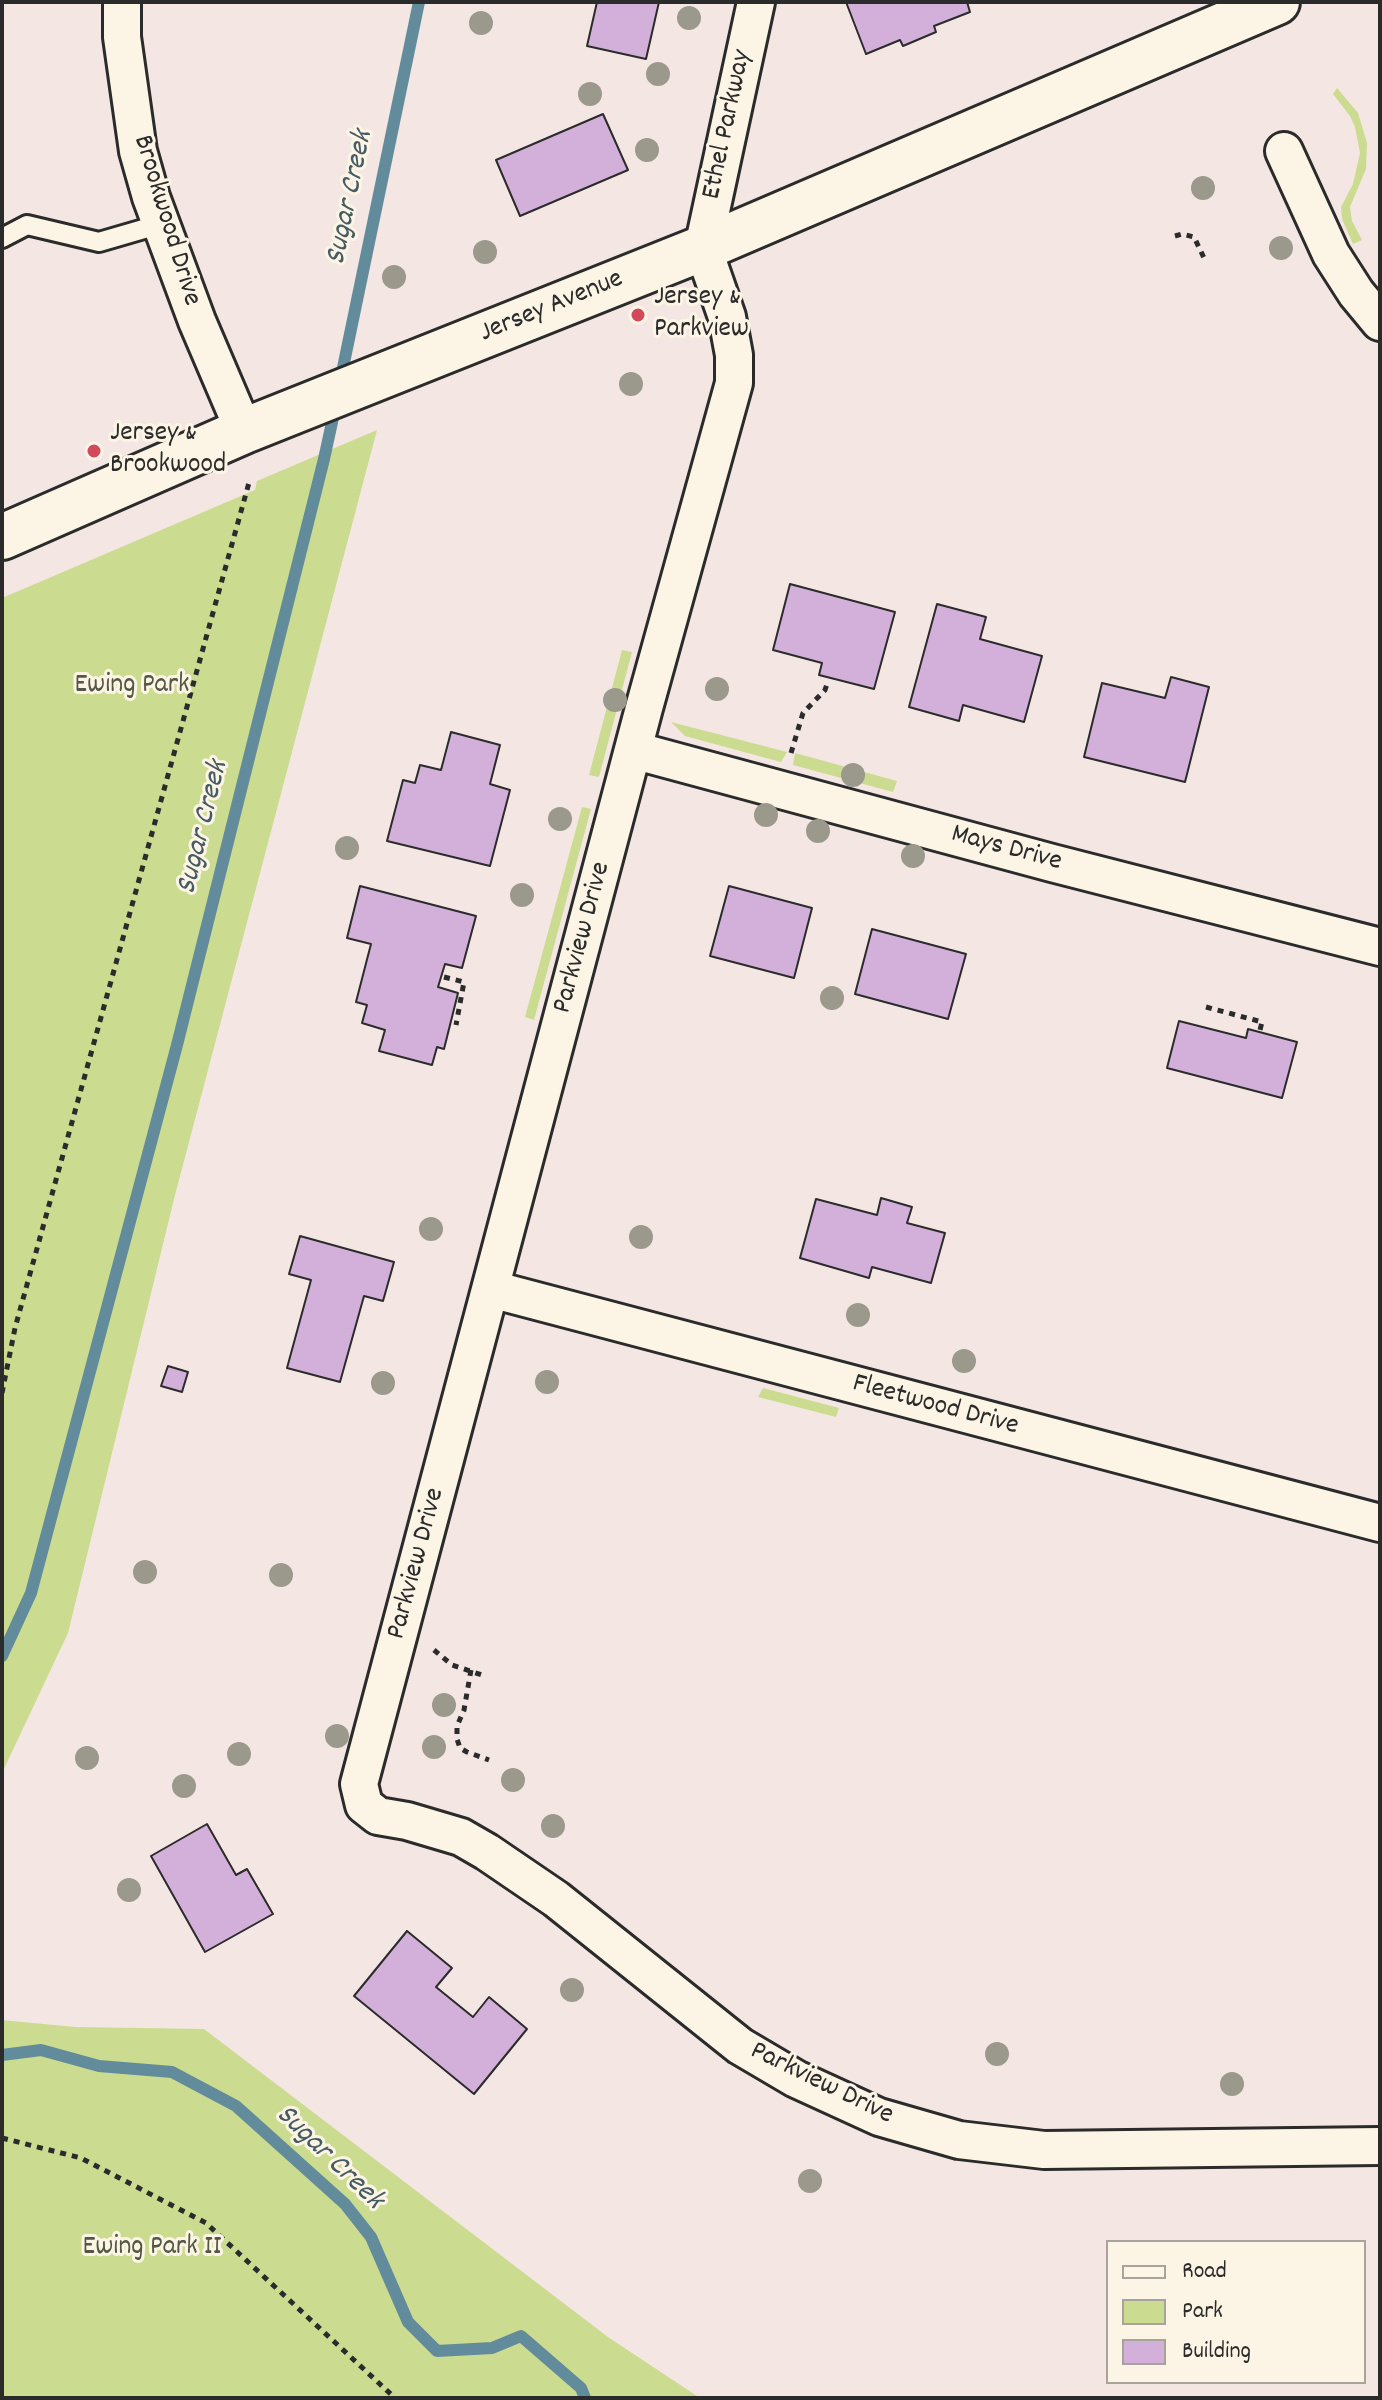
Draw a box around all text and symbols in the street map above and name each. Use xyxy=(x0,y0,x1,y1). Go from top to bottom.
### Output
street label: Ethel Parkway xyxy=(697,47,761,203)
water label: Sugar Creek xyxy=(320,128,384,268)
street label: Brookwood Drive xyxy=(123,132,207,310)
street label: Jersey Avenue xyxy=(476,264,628,352)
place label: Jersey & Parkview xyxy=(654,282,749,348)
marker: Jersey & Parkview xyxy=(629,306,647,324)
place label: Jersey & Brookwood xyxy=(110,418,226,484)
marker: Jersey & Brookwood xyxy=(85,442,103,460)
park label: Ewing Park xyxy=(74,670,190,704)
water label: Sugar Creek xyxy=(171,758,239,898)
street label: Mays Drive xyxy=(947,819,1065,881)
street label: Parkview Drive xyxy=(548,859,620,1017)
street label: Fleetwood Drive xyxy=(848,1369,1022,1445)
street label: Parkview Drive xyxy=(382,1485,454,1643)
street label: Parkview Drive xyxy=(744,2036,898,2134)
water label: Sugar Creek xyxy=(267,2099,389,2219)
park label: Ewing Park II xyxy=(83,2232,221,2266)
legend xyxy=(1106,2240,1366,2384)
text: Road xyxy=(1182,2255,1227,2289)
text: Park xyxy=(1182,2295,1223,2329)
text: Building xyxy=(1182,2335,1251,2369)

